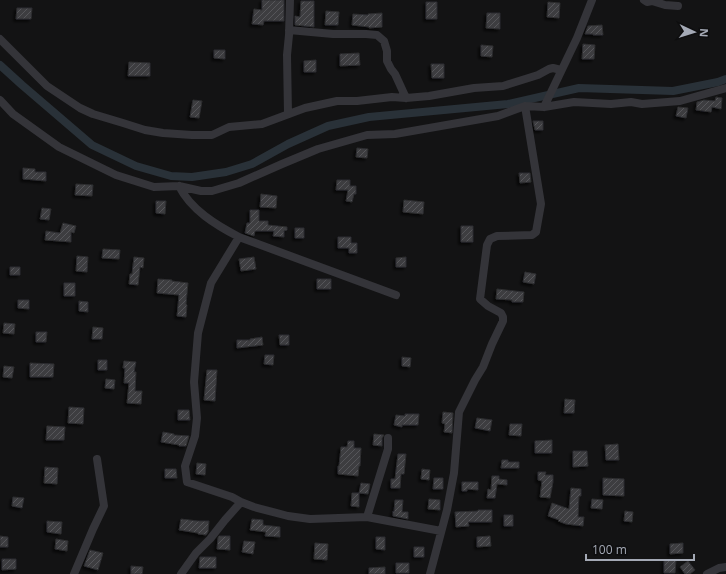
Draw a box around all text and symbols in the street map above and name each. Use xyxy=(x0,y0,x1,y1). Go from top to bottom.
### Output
north arrow xyxy=(674,12,714,52)
text: N xyxy=(697,28,712,38)
scale bar xyxy=(586,536,694,562)
text: 100 m xyxy=(592,541,627,558)

